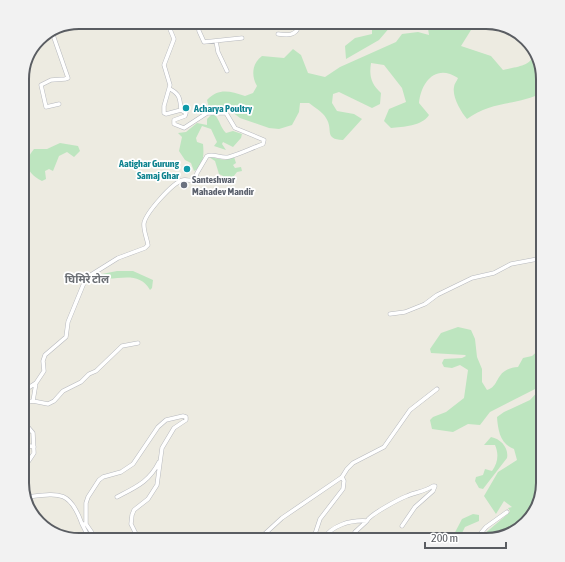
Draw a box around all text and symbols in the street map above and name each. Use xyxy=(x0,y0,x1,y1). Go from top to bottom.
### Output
marker: Acharya Poultry xyxy=(181,103,191,113)
place label: Acharya Poultry xyxy=(193,103,253,114)
place label: Aatighar Gurung Samaj Ghar xyxy=(118,158,180,181)
marker: Aatighar Gurung Samaj Ghar xyxy=(182,164,192,174)
place label: Santeshwar Mahadev Mandir xyxy=(192,174,255,197)
marker: Santeshwar Mahadev Mandir xyxy=(179,180,189,190)
district label: घिमिरे टोल xyxy=(65,272,110,285)
scale bar xyxy=(425,524,506,550)
text: 200 m xyxy=(431,531,458,545)

